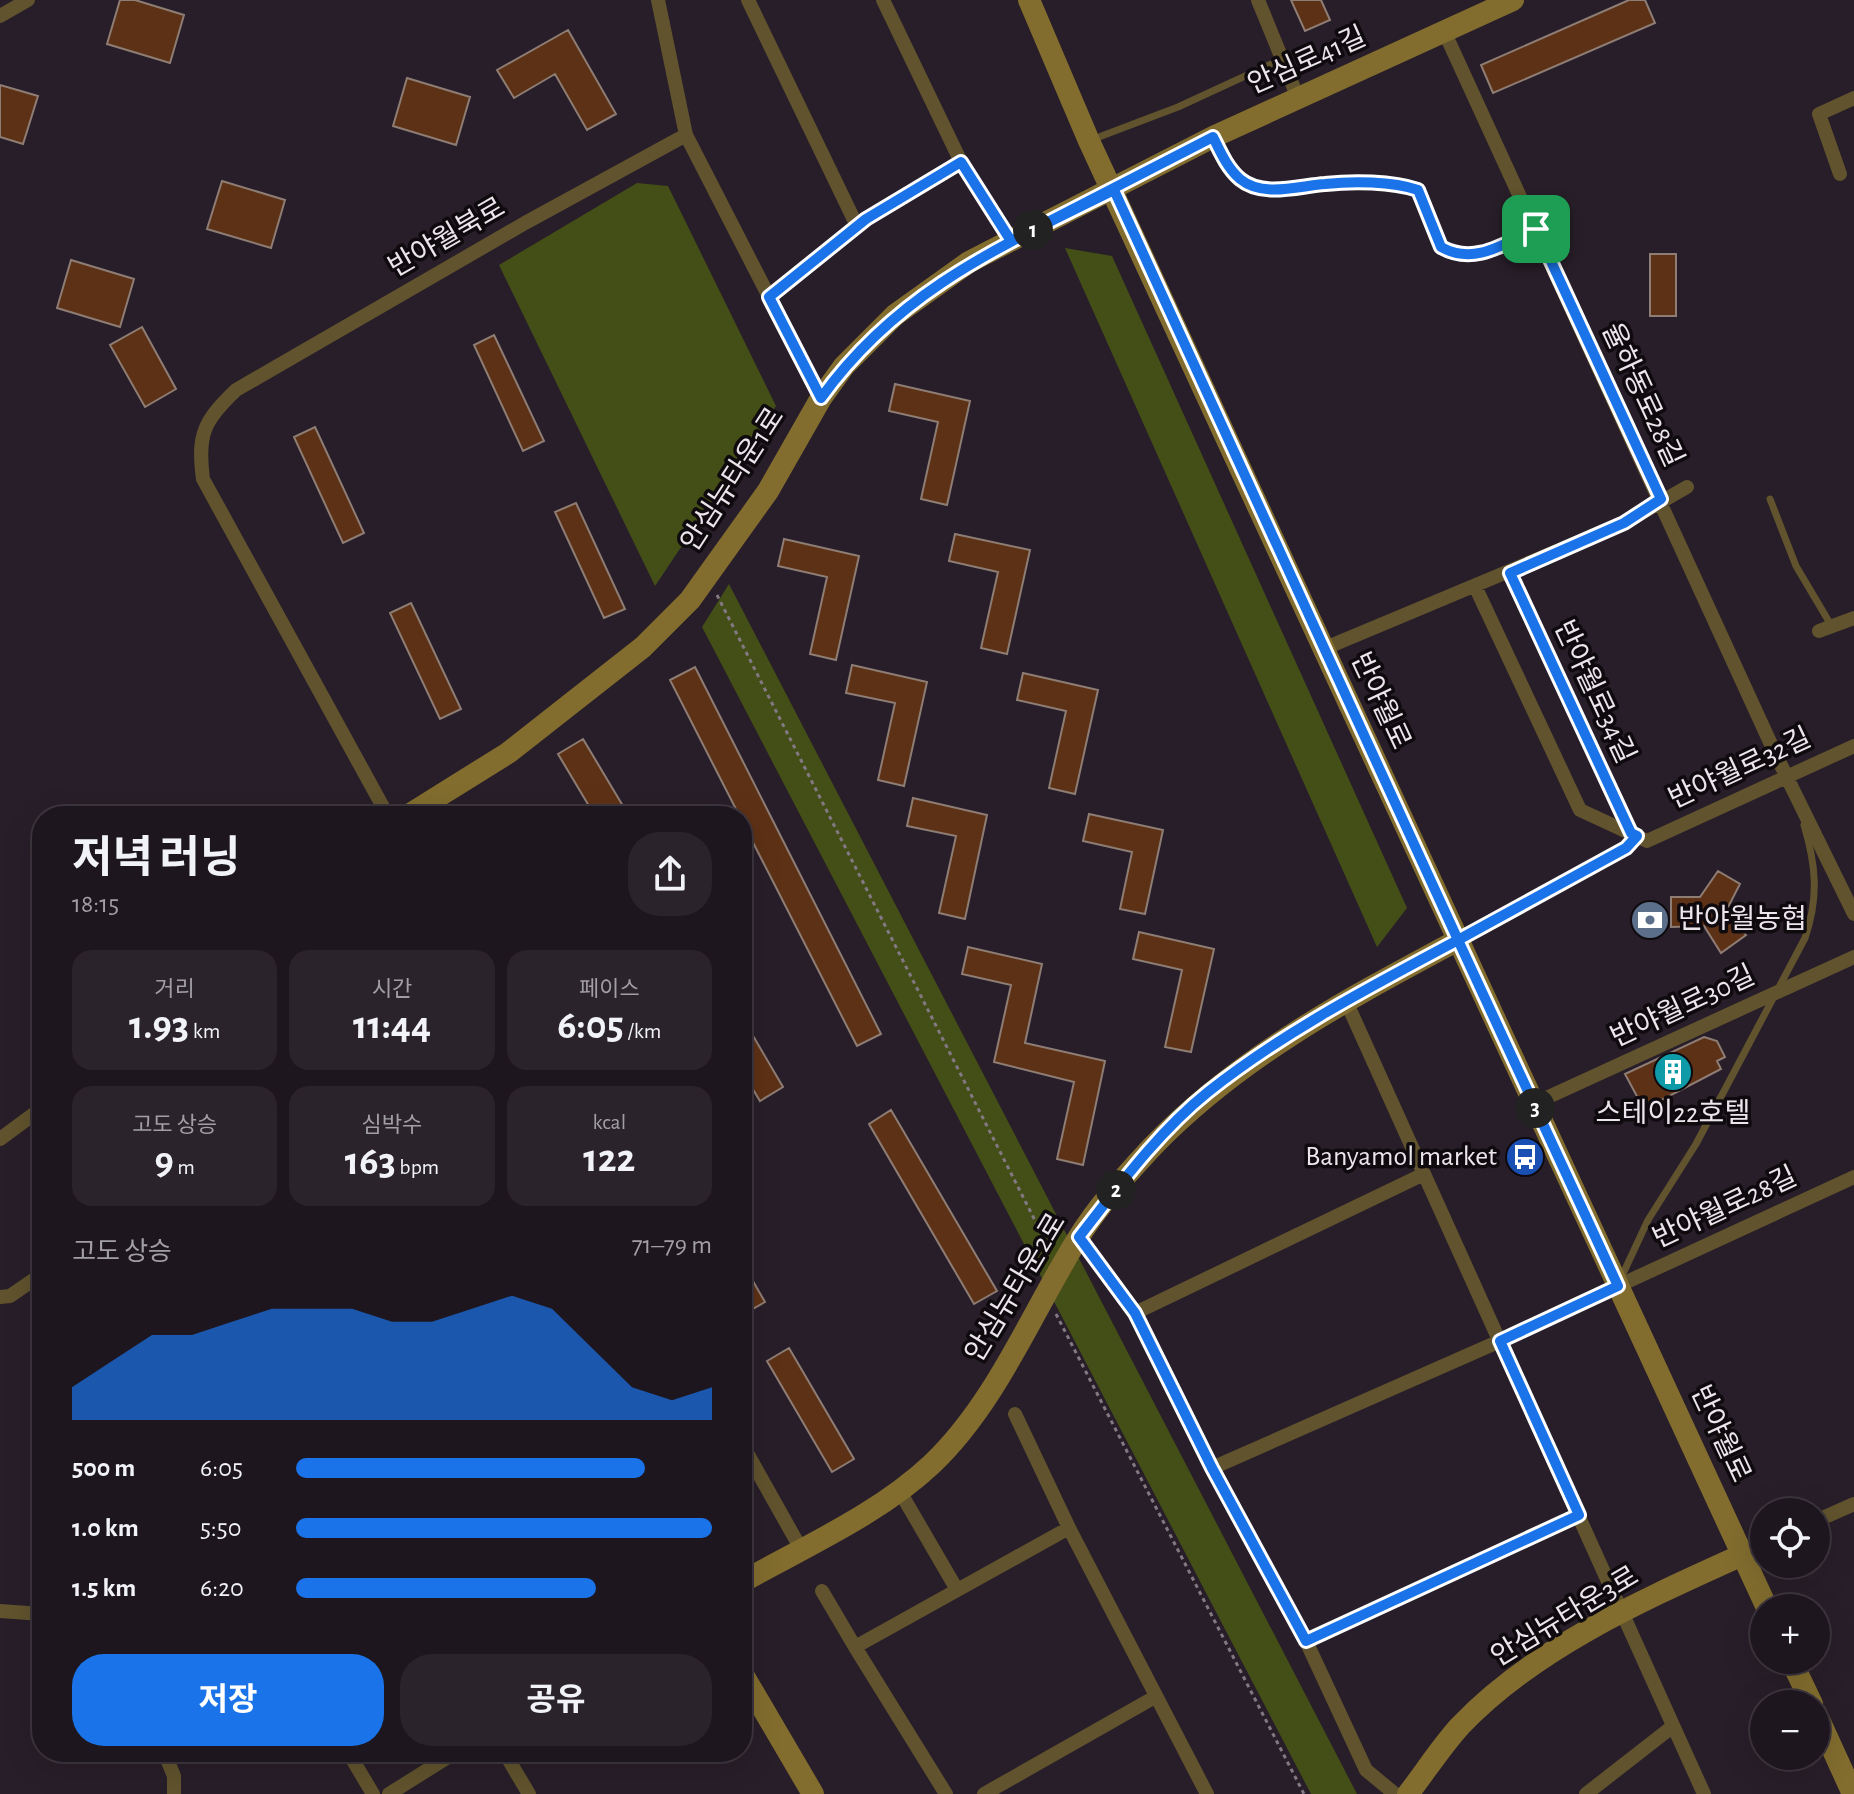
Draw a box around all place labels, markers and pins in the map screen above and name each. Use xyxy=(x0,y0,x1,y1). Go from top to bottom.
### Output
pin xyxy=(1502,195,1570,263)
pin: 1 xyxy=(1013,210,1053,250)
bank icon: 반야월농협 xyxy=(1629,899,1671,941)
place label: 반야월농협 xyxy=(1678,904,1807,934)
building icon: 스테이22호텔 xyxy=(1652,1051,1694,1093)
pin: 3 xyxy=(1515,1088,1555,1128)
place label: 스테이22호텔 xyxy=(1596,1098,1750,1128)
bus stop icon: Banyamol market xyxy=(1504,1136,1546,1178)
place label: Banyamol market xyxy=(1305,1143,1497,1171)
pin: 2 xyxy=(1096,1170,1136,1210)

